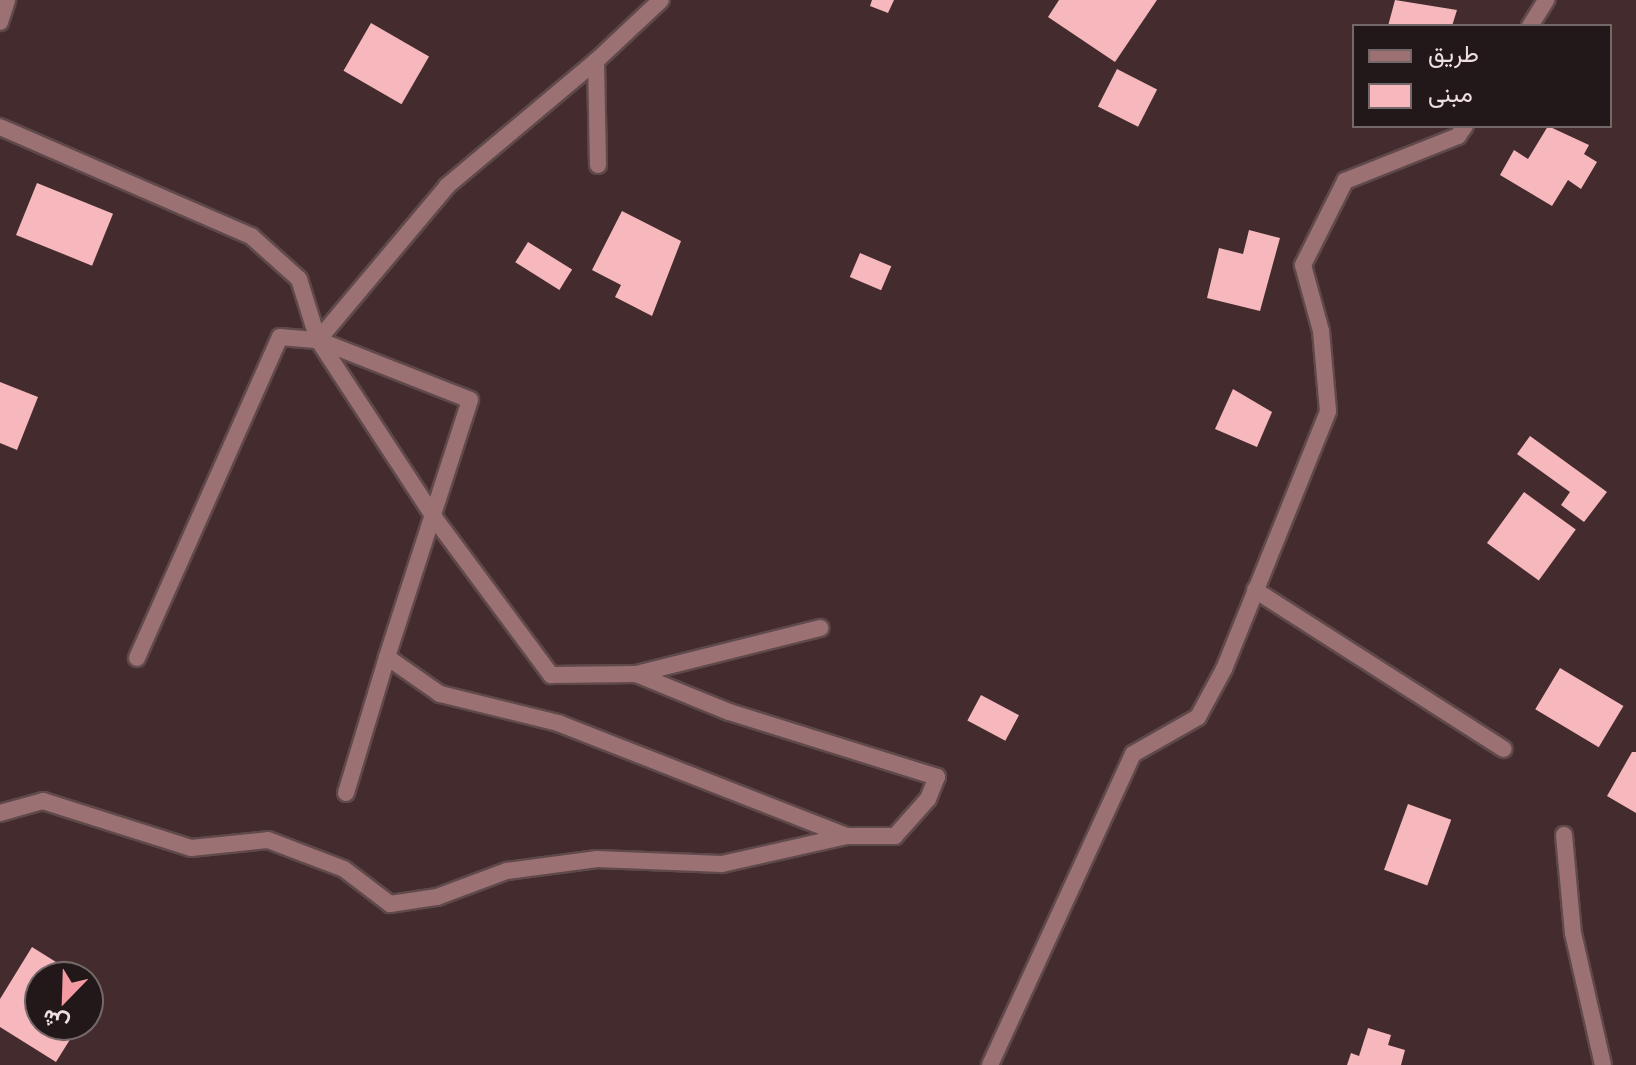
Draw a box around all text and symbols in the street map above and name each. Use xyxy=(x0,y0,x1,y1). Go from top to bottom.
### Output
legend xyxy=(1352,24,1612,128)
text: طريق xyxy=(1428,40,1479,67)
text: مبنى xyxy=(1428,80,1473,107)
north arrow xyxy=(24,961,104,1041)
text: ش xyxy=(38,1004,73,1038)

